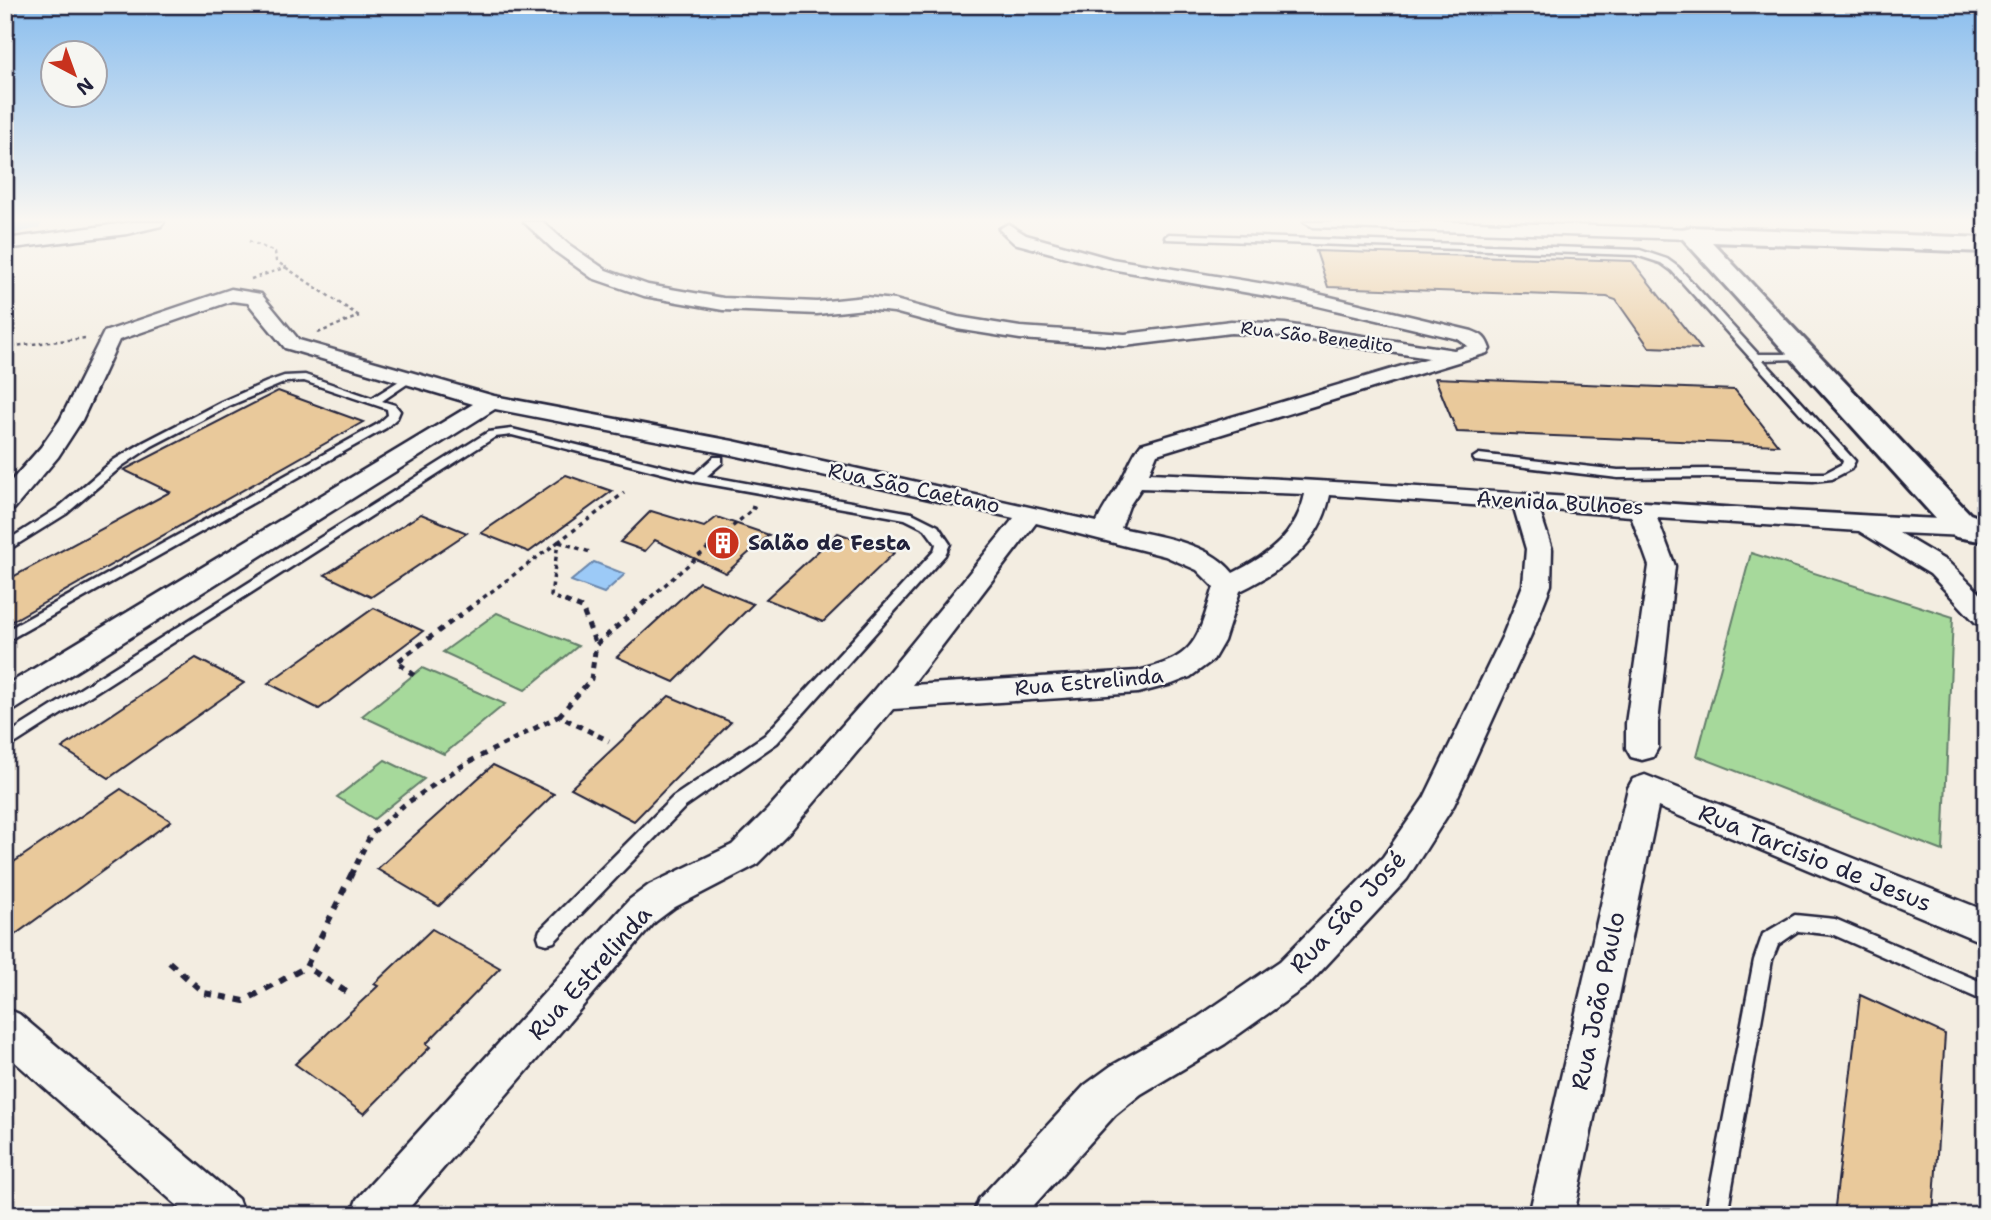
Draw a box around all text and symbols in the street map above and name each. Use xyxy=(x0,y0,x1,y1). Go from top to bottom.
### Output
north arrow xyxy=(38,38,108,108)
text: N xyxy=(71,72,99,101)
street label: Rua São Benedito xyxy=(1239,316,1395,358)
street label: Rua São Caetano xyxy=(826,456,1002,520)
street label: Avenida Bulhoes xyxy=(1476,485,1644,521)
building icon: Salão de Festa xyxy=(704,524,742,562)
place label: Salão de Festa xyxy=(748,529,911,557)
street label: Rua Estrelinda xyxy=(1013,662,1165,702)
street label: Rua Tarcisio de Jesus xyxy=(1694,797,1936,919)
street label: Rua São José xyxy=(1283,844,1413,980)
street label: Rua Estrelinda xyxy=(521,899,659,1047)
street label: Rua João Paulo xyxy=(1563,909,1633,1093)

